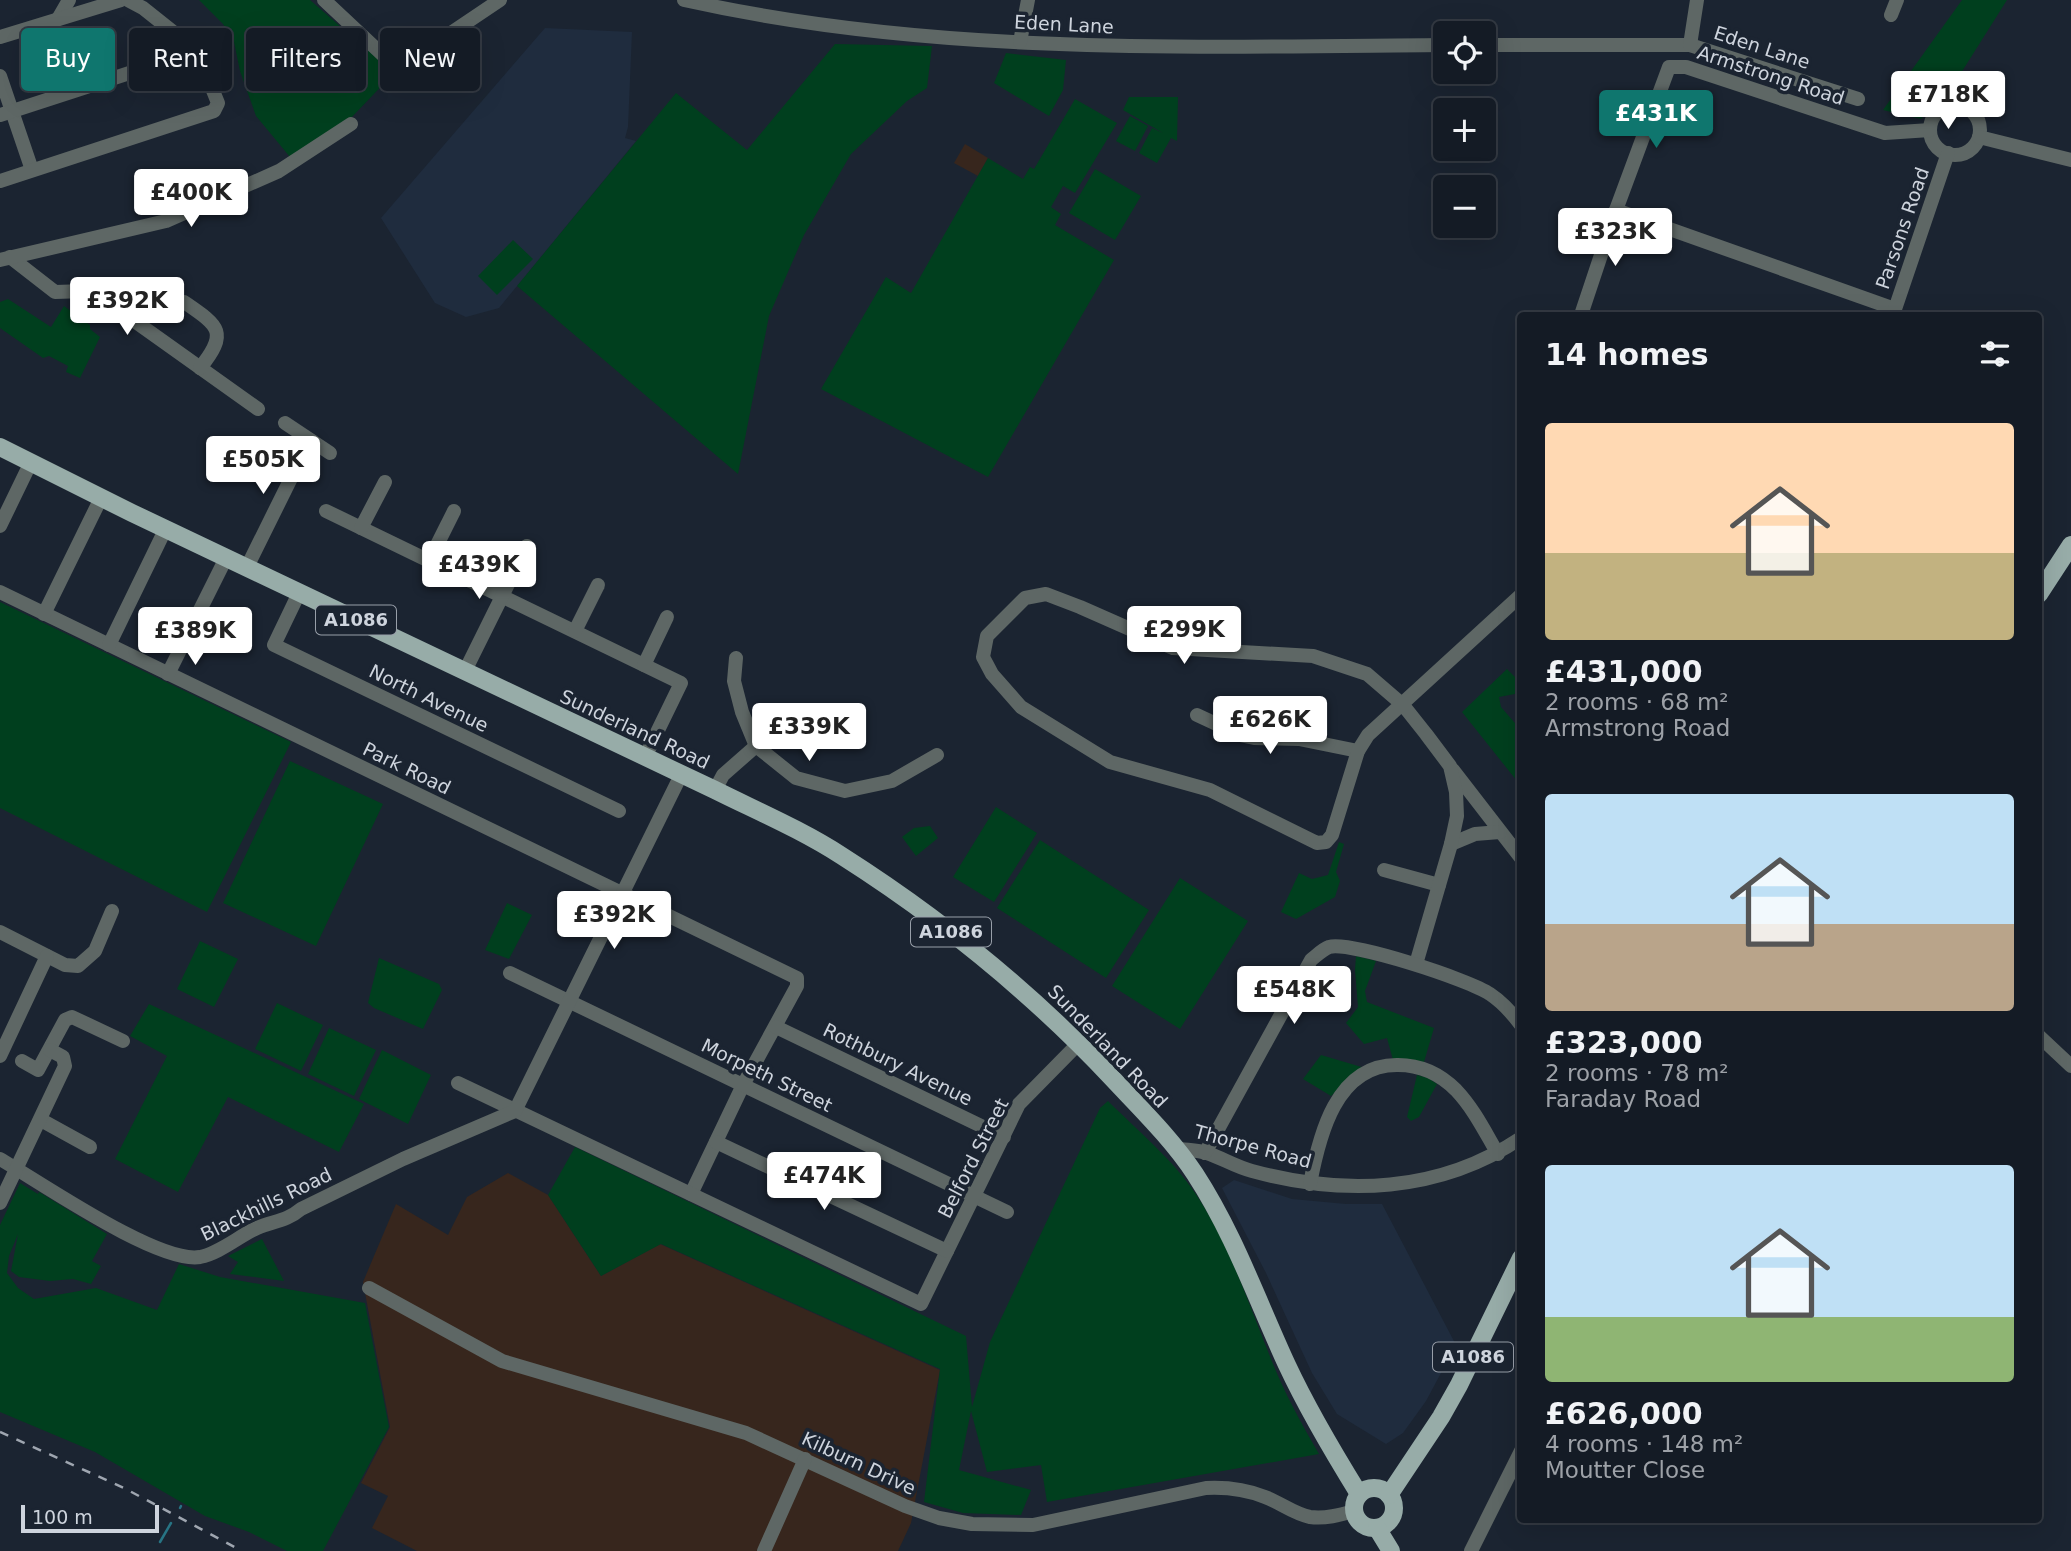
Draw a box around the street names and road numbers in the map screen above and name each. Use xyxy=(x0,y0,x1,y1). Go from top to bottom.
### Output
street label: Eden Lane xyxy=(1014,10,1114,38)
street label: Eden Lane xyxy=(1711,21,1813,73)
street label: Armstrong Road xyxy=(1695,41,1847,109)
street label: Parsons Road xyxy=(1871,164,1933,292)
road number: A1086 xyxy=(316,606,396,634)
street label: North Avenue xyxy=(366,660,492,736)
street label: Sunderland Road xyxy=(557,685,713,773)
street label: Park Road xyxy=(360,737,454,799)
road number: A1086 xyxy=(911,917,991,946)
street label: Sunderland Road xyxy=(1044,980,1172,1112)
street label: Rothbury Avenue xyxy=(820,1018,976,1110)
street label: Morpeth Street xyxy=(698,1034,836,1116)
street label: Belford Street xyxy=(933,1094,1013,1222)
street label: Thorpe Road xyxy=(1191,1120,1314,1172)
street label: Blackhills Road xyxy=(197,1163,335,1245)
road number: A1086 xyxy=(1433,1342,1513,1372)
street label: Kilburn Drive xyxy=(798,1427,920,1499)

